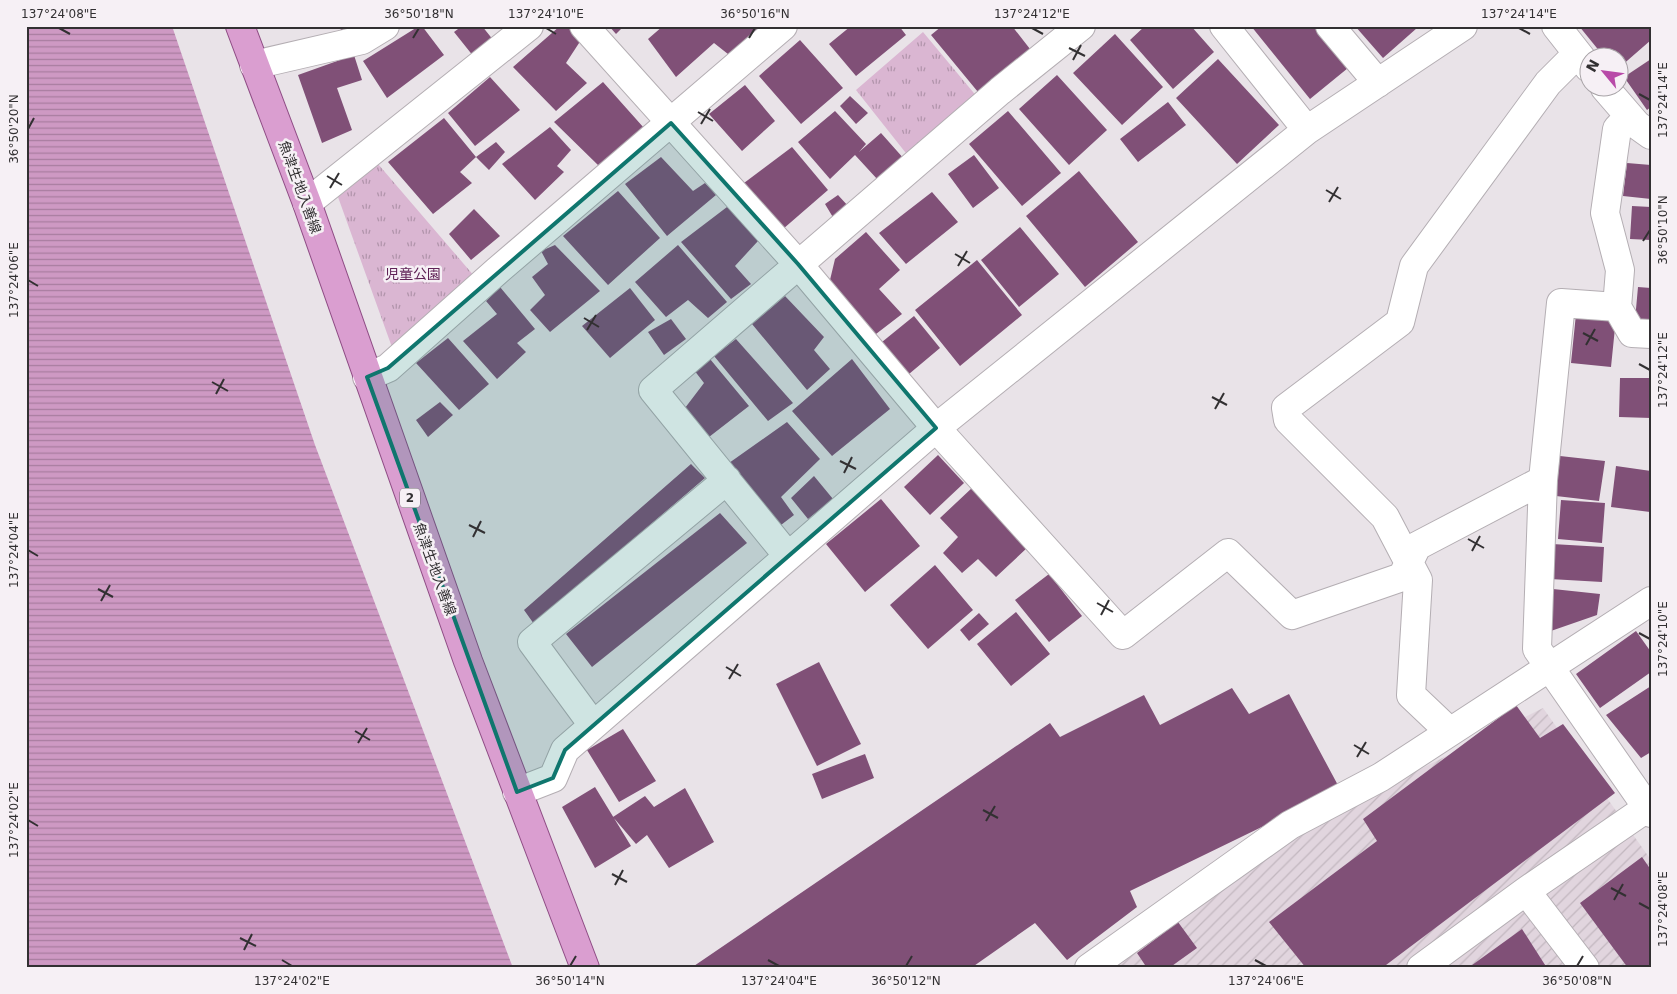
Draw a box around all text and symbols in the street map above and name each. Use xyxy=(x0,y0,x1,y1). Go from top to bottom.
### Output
text: 137°24'08"E xyxy=(21,7,97,21)
text: 36°50'18"N xyxy=(384,7,454,21)
text: 137°24'10"E xyxy=(508,7,584,21)
text: 36°50'16"N xyxy=(720,7,790,21)
text: 137°24'12"E xyxy=(994,7,1070,21)
text: 137°24'14"E xyxy=(1481,7,1557,21)
north arrow xyxy=(1580,48,1630,98)
text: N xyxy=(1583,57,1602,75)
text: 137°24'14"E xyxy=(1656,62,1670,138)
text: 36°50'20"N xyxy=(7,94,21,164)
street label: 魚津生地入善線 xyxy=(276,138,324,236)
text: 36°50'10"N xyxy=(1656,195,1670,265)
text: 137°24'06"E xyxy=(7,242,21,318)
park label: 児童公園 xyxy=(385,266,441,282)
text: 137°24'12"E xyxy=(1656,332,1670,408)
road number: 2 xyxy=(400,488,420,508)
text: 137°24'04"E xyxy=(7,512,21,588)
street label: 魚津生地入善線 xyxy=(411,520,459,618)
text: 137°24'10"E xyxy=(1656,601,1670,677)
text: 137°24'02"E xyxy=(7,782,21,858)
text: 137°24'08"E xyxy=(1656,871,1670,947)
text: 137°24'02"E xyxy=(254,974,330,988)
text: 36°50'14"N xyxy=(535,974,605,988)
text: 137°24'04"E xyxy=(741,974,817,988)
text: 36°50'12"N xyxy=(871,974,941,988)
text: 137°24'06"E xyxy=(1228,974,1304,988)
text: 36°50'08"N xyxy=(1542,974,1612,988)

